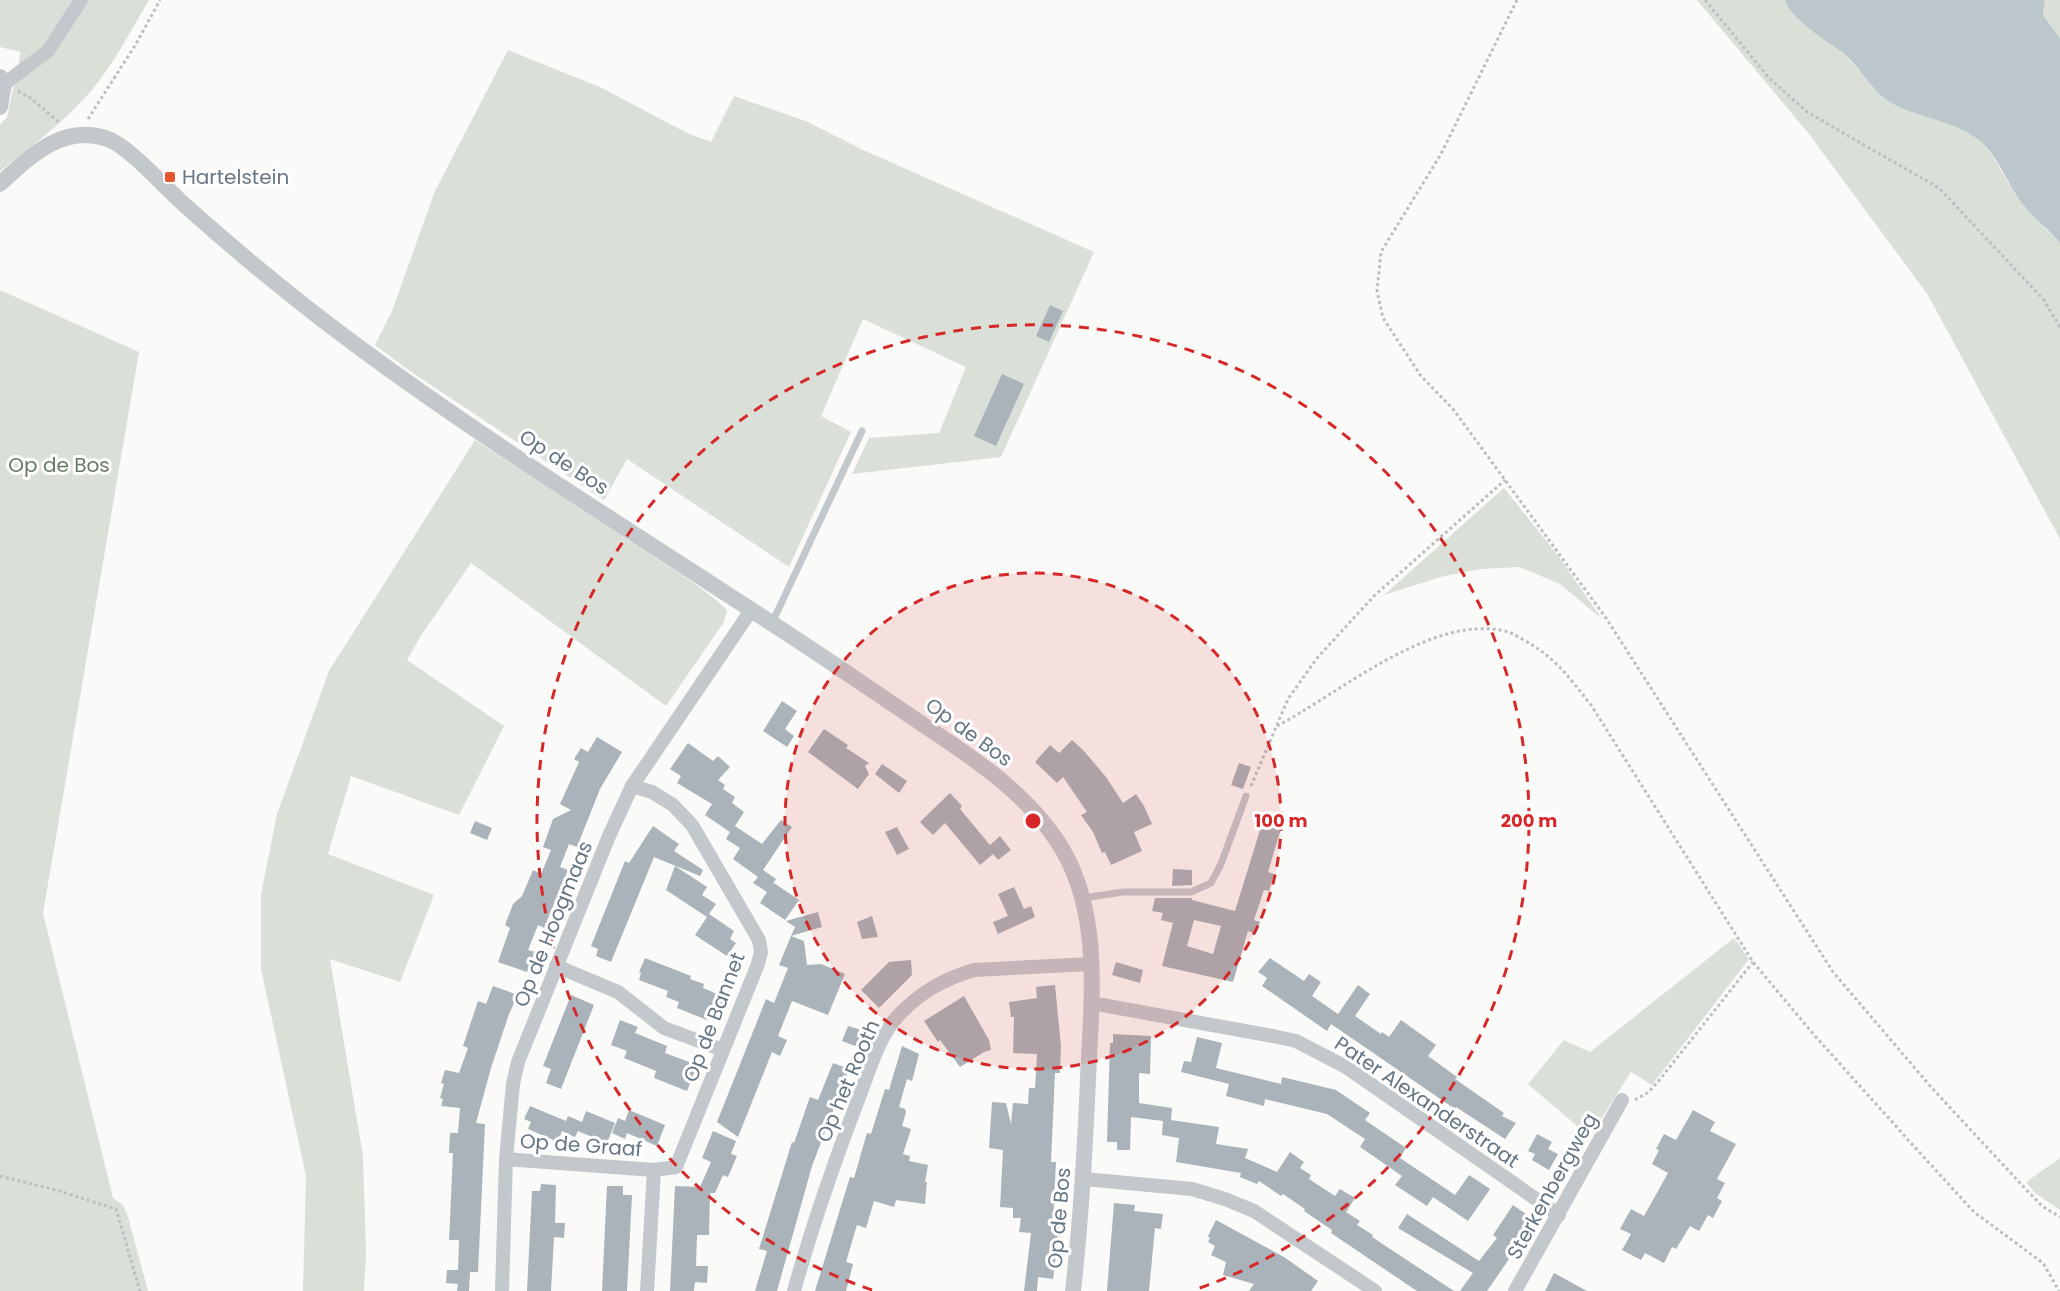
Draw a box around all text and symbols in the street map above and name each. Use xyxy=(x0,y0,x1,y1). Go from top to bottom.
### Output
place label: Hartelstein xyxy=(182,163,289,191)
marker: Hartelstein xyxy=(163,170,177,184)
street label: Op de Bos xyxy=(514,423,614,501)
park label: Op de Bos xyxy=(8,451,110,479)
street label: Op de Bos xyxy=(920,691,1018,773)
text: 100 m xyxy=(1254,808,1308,833)
text: 200 m xyxy=(1501,808,1557,833)
centre of rings xyxy=(1023,811,1043,831)
street label: Op de Hoogmaas xyxy=(507,837,599,1011)
street label: Op de Bannet xyxy=(676,948,752,1086)
street label: Op het Rooth xyxy=(810,1016,886,1146)
street label: Pater Alexanderstraat xyxy=(1329,1030,1525,1174)
street label: Sterkenbergweg xyxy=(1500,1108,1604,1264)
street label: Op de Graaf xyxy=(519,1127,643,1163)
street label: Op de Bos xyxy=(1041,1166,1077,1270)

